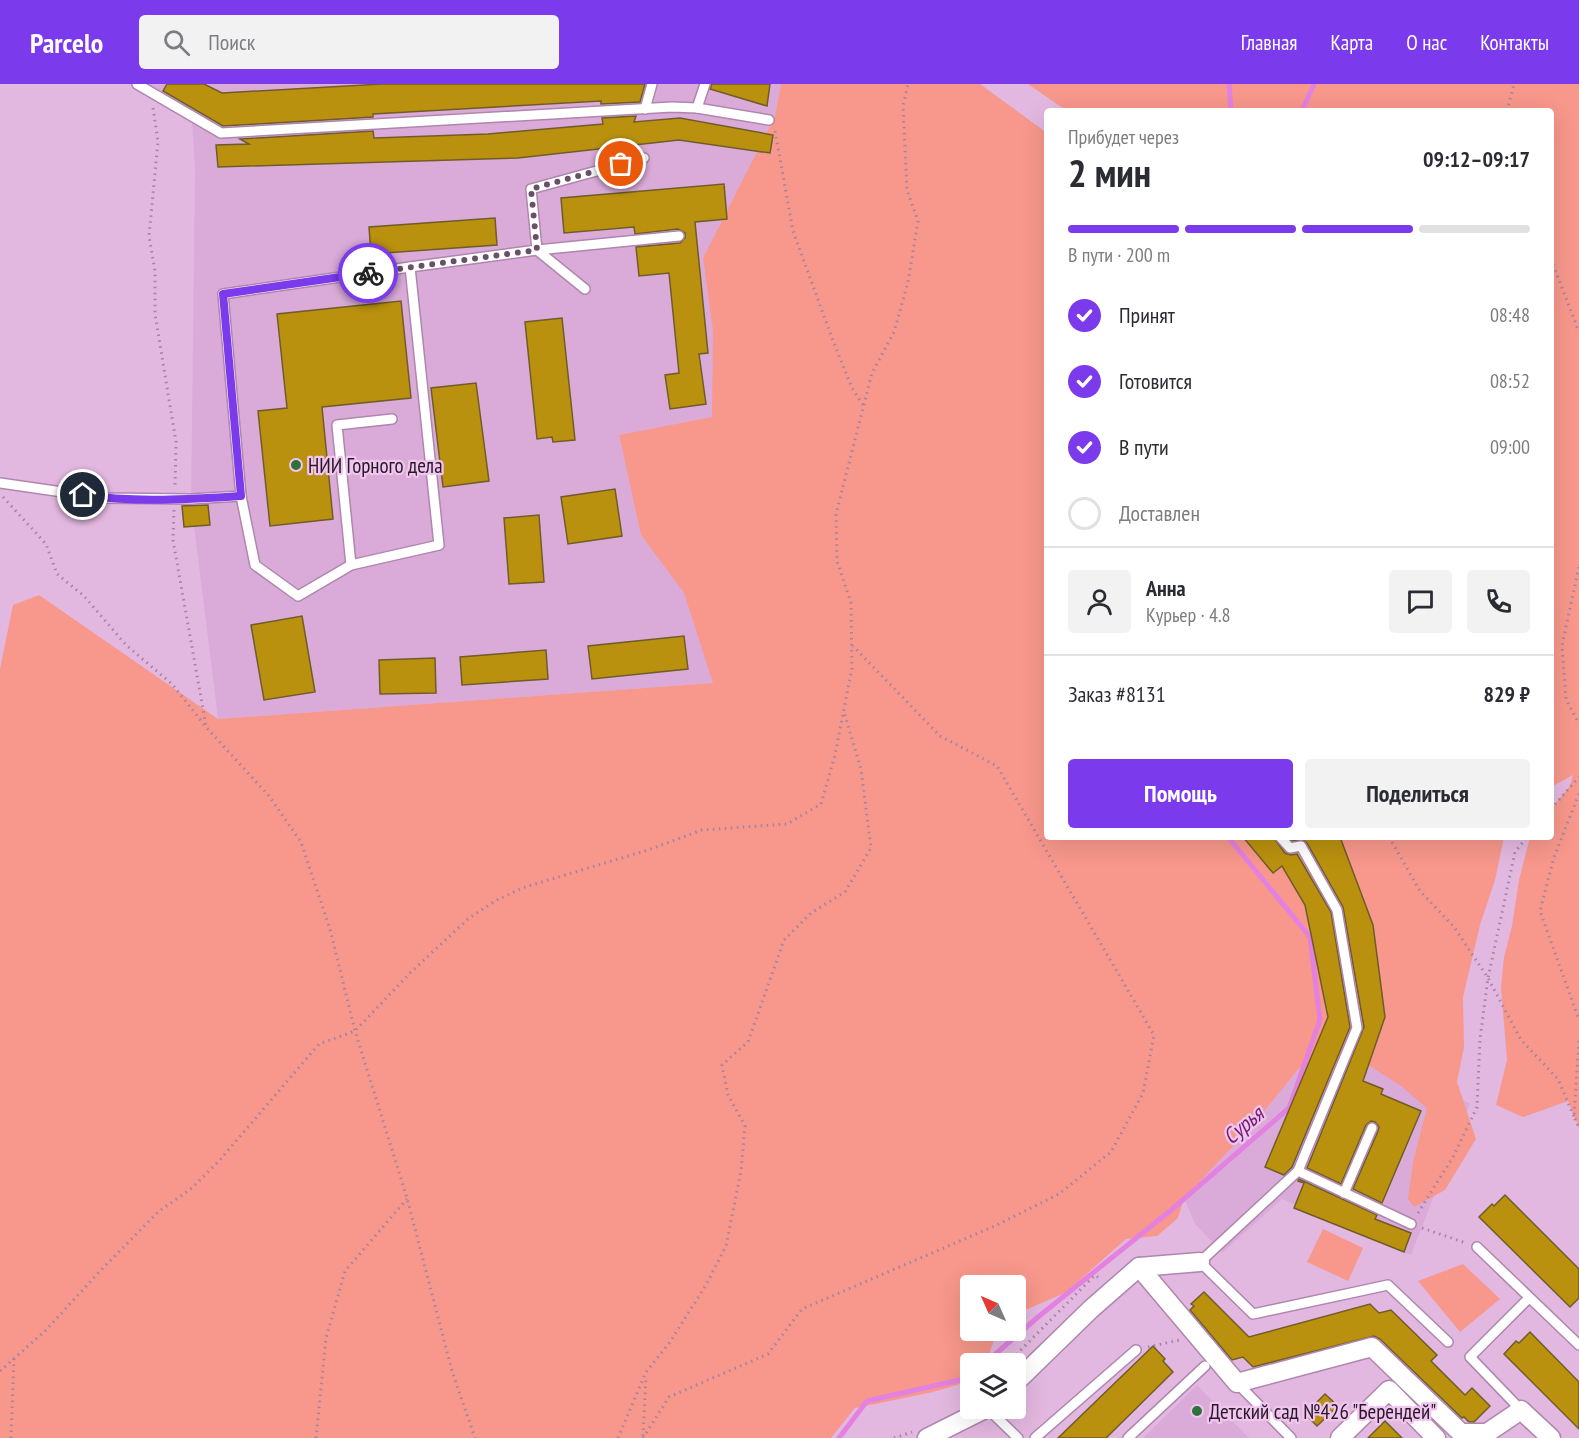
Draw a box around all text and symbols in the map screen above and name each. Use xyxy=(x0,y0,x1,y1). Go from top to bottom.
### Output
search box xyxy=(139,15,559,69)
text: Parcelo xyxy=(30,24,103,61)
icon: search xyxy=(160,26,193,59)
text: Поиск xyxy=(208,28,255,56)
text: Главная xyxy=(1241,29,1297,56)
text: Карта xyxy=(1330,29,1373,56)
text: О нас xyxy=(1406,29,1447,56)
text: Контакты xyxy=(1480,29,1549,56)
text: Прибудет через xyxy=(1068,124,1179,150)
pin xyxy=(595,138,646,189)
text: 09:12–09:17 xyxy=(1423,145,1530,173)
icon: bag xyxy=(604,147,637,180)
text: 2 мин xyxy=(1068,147,1151,198)
text: В пути · 200 m xyxy=(1068,242,1170,268)
courier xyxy=(338,243,398,303)
icon: bike xyxy=(352,257,385,290)
icon: check xyxy=(1068,299,1101,332)
text: Принят xyxy=(1119,301,1175,329)
text: 08:48 xyxy=(1490,302,1530,328)
icon: check xyxy=(1068,365,1101,398)
text: Готовится xyxy=(1119,367,1192,395)
text: 08:52 xyxy=(1490,368,1530,394)
icon: check xyxy=(1068,431,1101,464)
text: В пути xyxy=(1119,433,1169,461)
text: 09:00 xyxy=(1490,434,1530,460)
place label: НИИ Горного дела xyxy=(308,452,443,479)
marker: НИИ Горного дела xyxy=(289,458,303,472)
pin xyxy=(57,469,108,520)
icon: home xyxy=(66,478,99,511)
text: Доставлен xyxy=(1119,499,1200,527)
button: person xyxy=(1068,570,1131,633)
button: chat xyxy=(1389,570,1452,633)
button: phone xyxy=(1467,570,1530,633)
text: Анна xyxy=(1146,574,1186,602)
text: Курьер · 4.8 xyxy=(1146,602,1231,628)
text: Заказ #8131 xyxy=(1068,680,1166,708)
text: 829 ₽ xyxy=(1483,680,1530,708)
button: Помощь xyxy=(1068,759,1293,828)
button: Поделиться xyxy=(1305,759,1530,828)
water label: Сурья xyxy=(1217,1098,1271,1150)
north arrow xyxy=(960,1275,1026,1341)
map controls xyxy=(960,1275,1026,1419)
button: layers xyxy=(960,1353,1026,1419)
place label: Детский сад №426 "Берендей" xyxy=(1209,1398,1436,1425)
marker: Детский сад №426 "Берендей" xyxy=(1190,1404,1204,1418)

